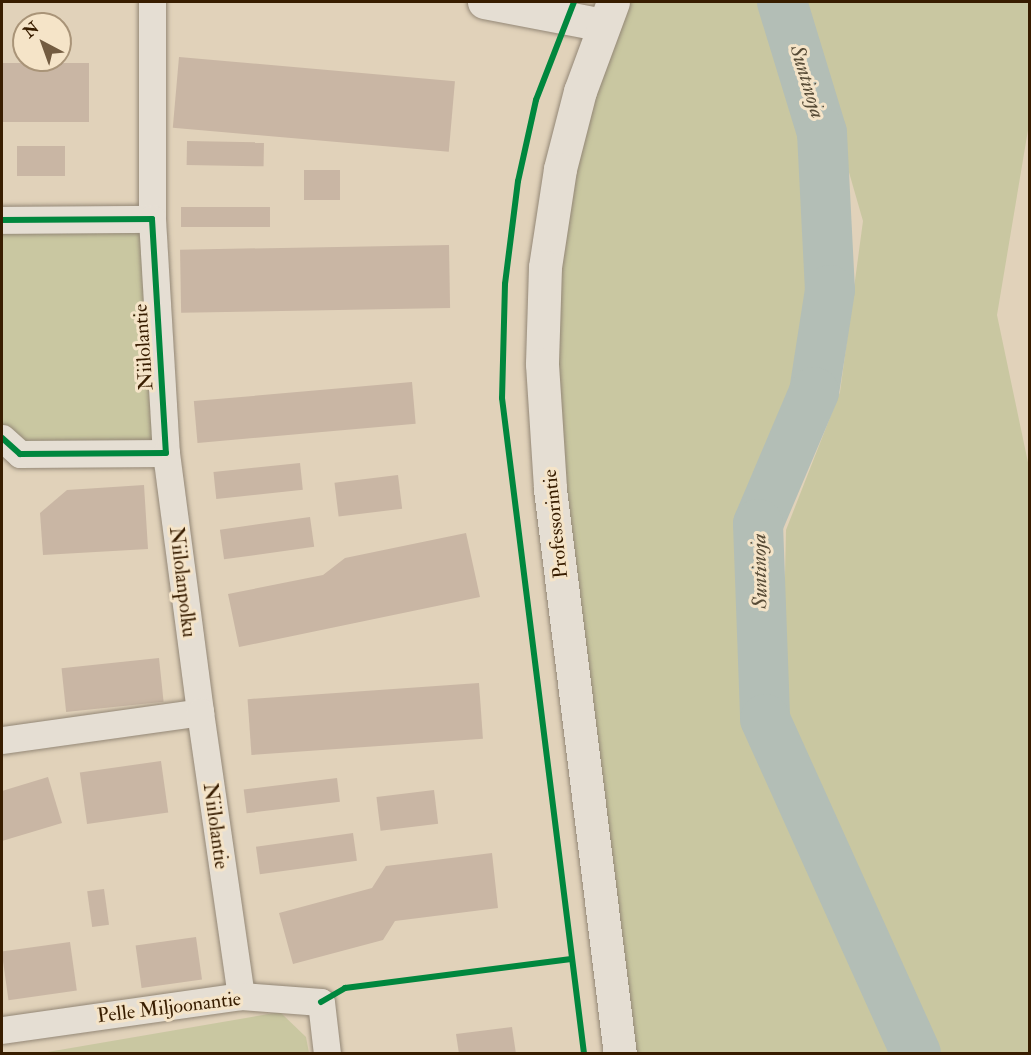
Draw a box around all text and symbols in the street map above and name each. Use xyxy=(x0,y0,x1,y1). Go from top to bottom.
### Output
north arrow xyxy=(12,12,72,72)
text: N xyxy=(20,18,43,42)
water label: Suntinoja xyxy=(784,42,830,122)
street label: Niilolantie xyxy=(128,303,158,391)
street label: Professorintie xyxy=(537,468,573,580)
street label: Niilolanpolku xyxy=(164,525,202,639)
water label: Suntinoja xyxy=(747,533,773,609)
street label: Niilolantie xyxy=(198,781,234,871)
street label: Pelle Miljoonantie xyxy=(96,986,242,1028)

